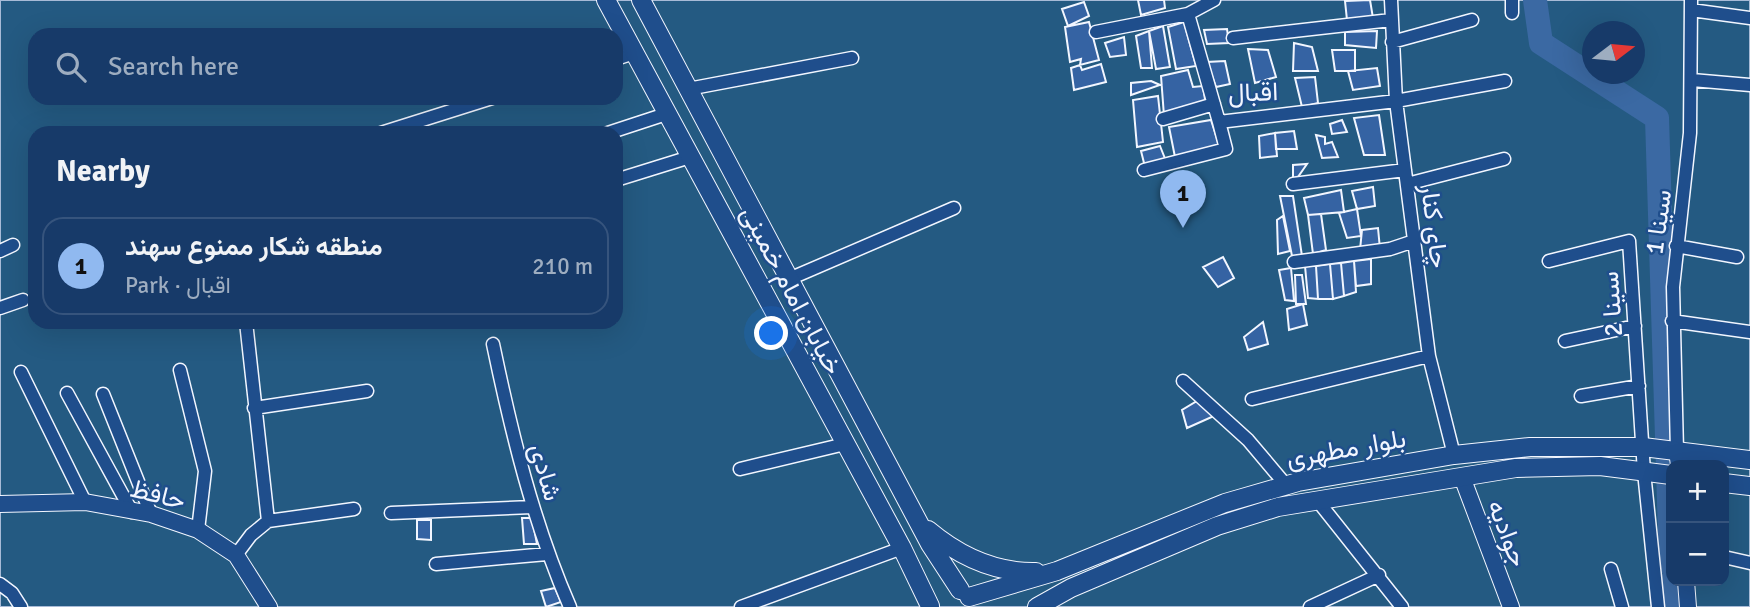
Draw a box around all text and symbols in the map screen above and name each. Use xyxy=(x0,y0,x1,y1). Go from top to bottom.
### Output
north arrow xyxy=(1582,21,1645,84)
search box xyxy=(28,28,623,105)
icon: search xyxy=(52,48,90,86)
text: Search here xyxy=(108,51,239,83)
street label: اقبال xyxy=(1227,76,1279,110)
text: Nearby xyxy=(56,153,150,190)
pin: 1 xyxy=(1160,170,1206,228)
street label: چای کنار xyxy=(1412,181,1455,270)
street label: سینا 1 xyxy=(1639,188,1679,257)
street label: خیابان امام خمینی xyxy=(733,201,849,380)
text: منطقه شکار ممنوع سهند xyxy=(125,231,383,263)
text: 1 xyxy=(75,252,87,281)
text: 210 m xyxy=(532,252,593,281)
street label: سینا 2 xyxy=(1594,270,1630,338)
text: Park · اقبال xyxy=(125,271,231,300)
your location xyxy=(754,316,788,350)
street label: بلوار مطهری xyxy=(1284,423,1408,475)
street label: شادی xyxy=(522,440,568,505)
map controls xyxy=(1666,460,1729,586)
button: + xyxy=(1666,460,1729,523)
street label: حافظ xyxy=(127,473,189,517)
street label: جوادیه xyxy=(1480,495,1534,571)
button: − xyxy=(1666,523,1729,586)

